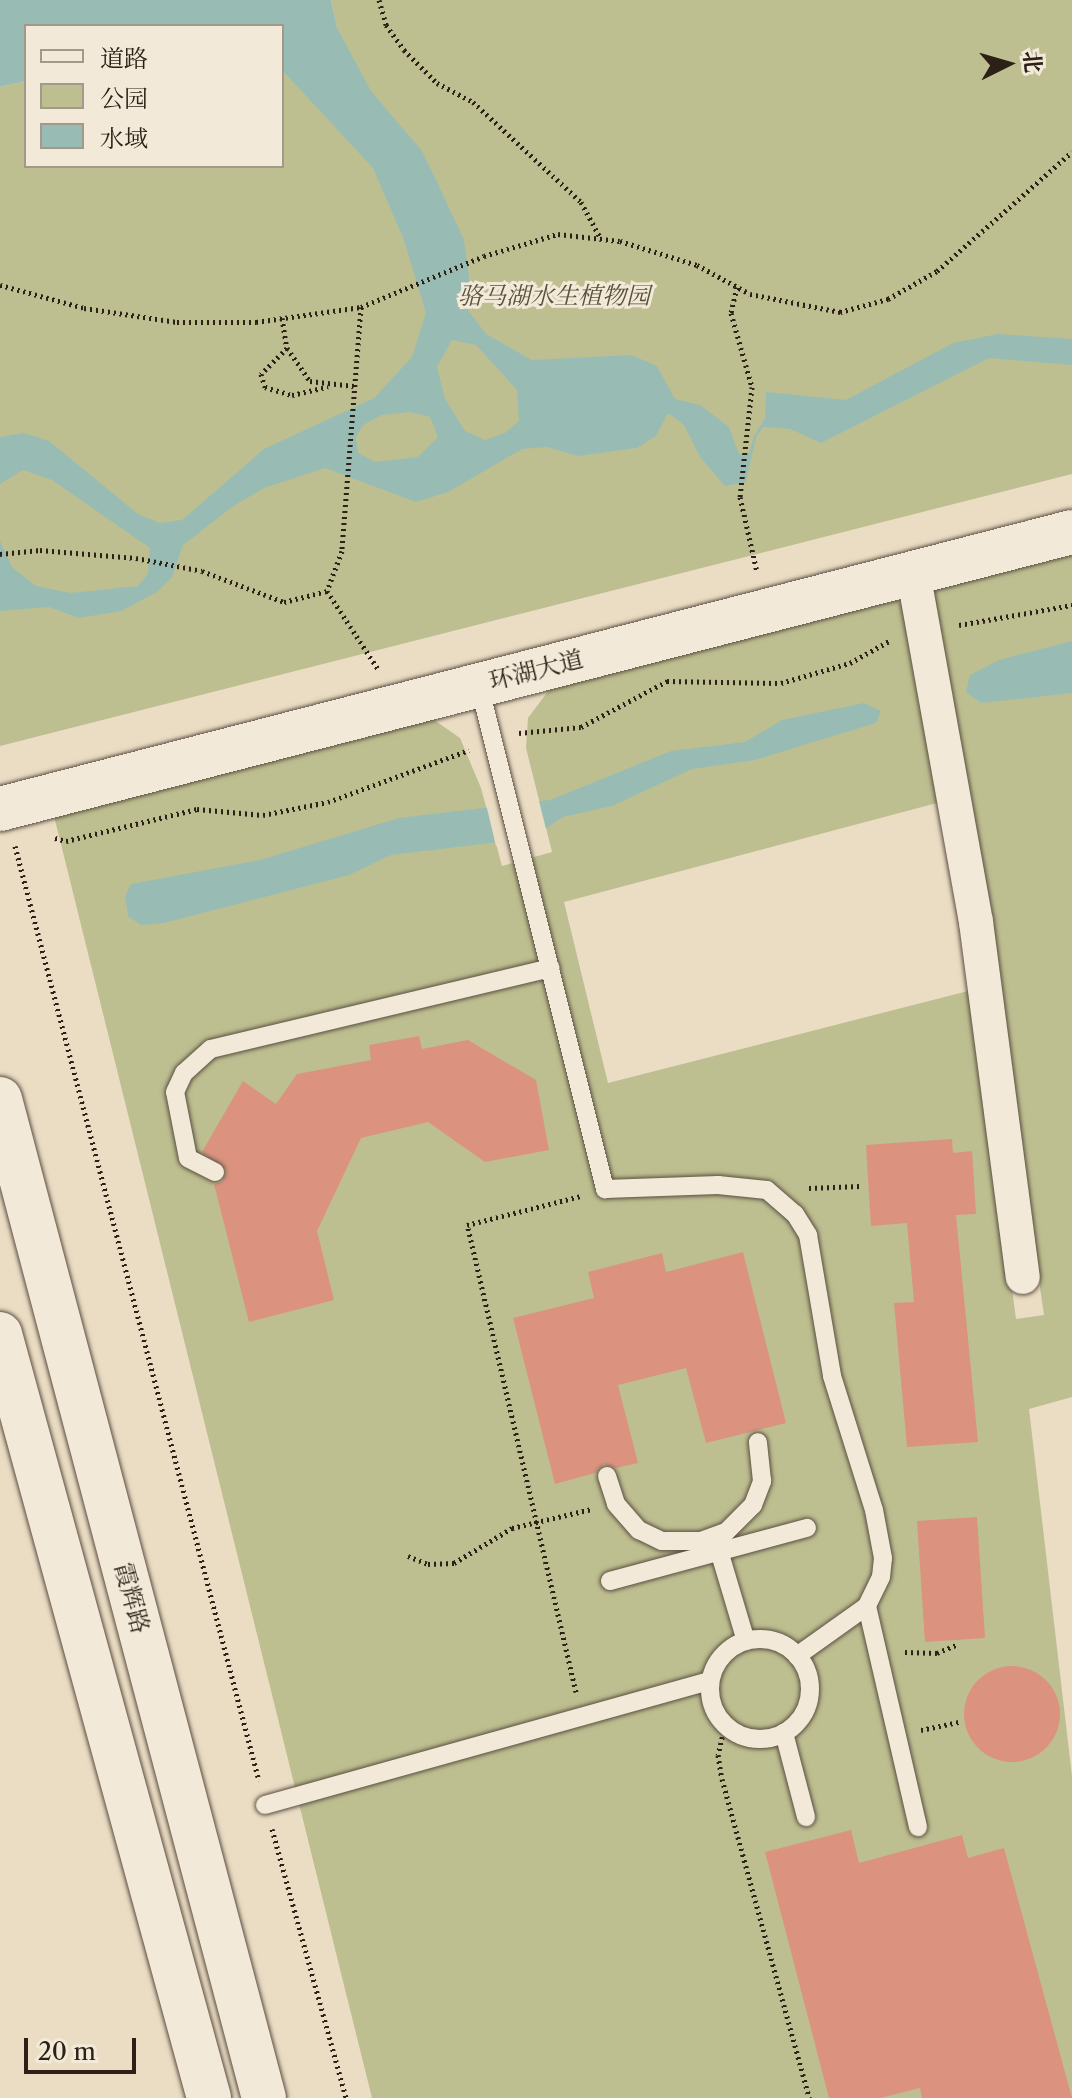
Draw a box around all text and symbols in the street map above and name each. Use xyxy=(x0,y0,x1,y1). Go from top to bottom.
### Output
legend xyxy=(24,24,284,168)
north arrow xyxy=(968,24,1048,104)
text: 道路 xyxy=(100,44,148,73)
text: 北 xyxy=(1018,50,1047,74)
text: 公园 xyxy=(100,84,148,113)
text: 水域 xyxy=(100,124,148,153)
park label: 骆马湖水生植物园 xyxy=(458,282,650,310)
street label: 环湖大道 xyxy=(486,644,586,696)
street label: 霞辉路 xyxy=(109,1559,155,1637)
scale bar xyxy=(28,2022,140,2072)
text: 20 m xyxy=(38,2037,96,2066)

